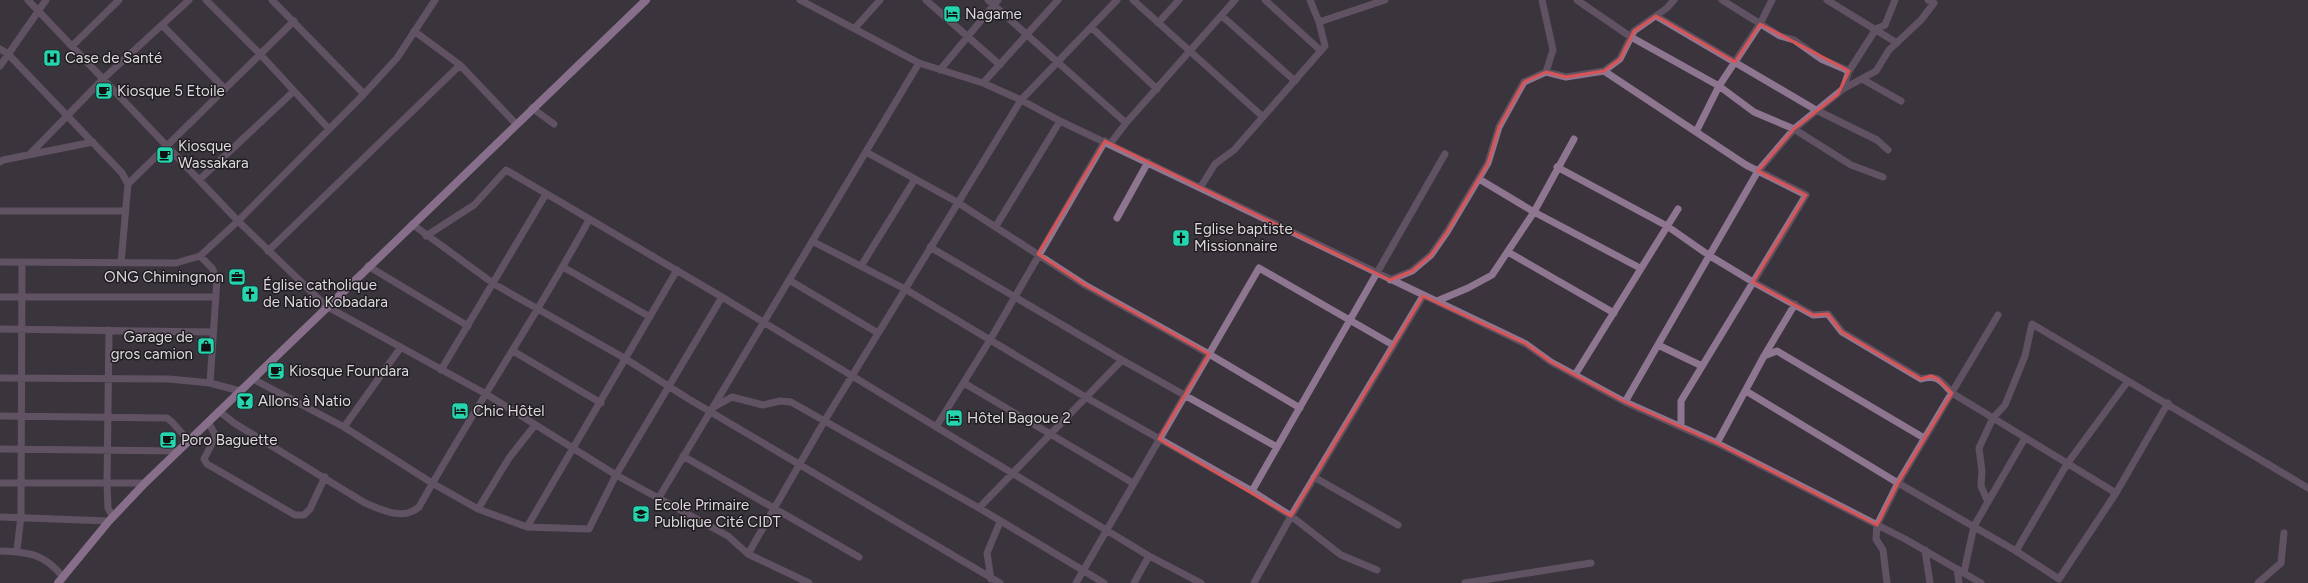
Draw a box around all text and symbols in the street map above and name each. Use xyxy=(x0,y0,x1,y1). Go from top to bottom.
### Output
hotel icon: Nagame xyxy=(942,4,962,24)
place label: Nagame xyxy=(965,5,1022,23)
hospital icon: Case de Santé xyxy=(42,48,62,68)
place label: Case de Santé xyxy=(65,49,162,67)
cafe icon: Kiosque 5 Etoile xyxy=(94,81,114,101)
place label: Kiosque 5 Etoile xyxy=(117,82,225,100)
place label: Kiosque Wassakara xyxy=(178,137,249,172)
cafe icon: Kiosque Wassakara xyxy=(155,145,175,165)
place label: Eglise baptiste Missionnaire xyxy=(1194,220,1293,255)
church icon: Eglise baptiste Missionnaire xyxy=(1171,228,1191,248)
office icon: ONG Chimingnon xyxy=(227,267,247,287)
place label: ONG Chimingnon xyxy=(104,268,224,286)
place label: Église catholique de Natio Kobadara xyxy=(263,276,388,311)
church icon: Église catholique de Natio Kobadara xyxy=(240,284,260,304)
place label: Garage de gros camion xyxy=(111,328,193,363)
shop icon: Garage de gros camion xyxy=(196,336,216,356)
cafe icon: Kiosque Foundara xyxy=(266,361,286,381)
place label: Kiosque Foundara xyxy=(289,362,409,380)
bar icon: Allons à Natio xyxy=(235,391,255,411)
place label: Allons à Natio xyxy=(258,392,351,410)
hotel icon: Chic Hôtel xyxy=(450,401,470,421)
place label: Chic Hôtel xyxy=(473,402,545,420)
hotel icon: Hôtel Bagoue 2 xyxy=(944,408,964,428)
place label: Hôtel Bagoue 2 xyxy=(967,409,1071,427)
cafe icon: Poro Baguette xyxy=(158,430,178,450)
place label: Poro Baguette xyxy=(181,431,277,449)
place label: Ecole Primaire Publique Cité CIDT xyxy=(654,496,781,531)
school or university icon: Ecole Primaire Publique Cité CIDT xyxy=(631,504,651,524)

